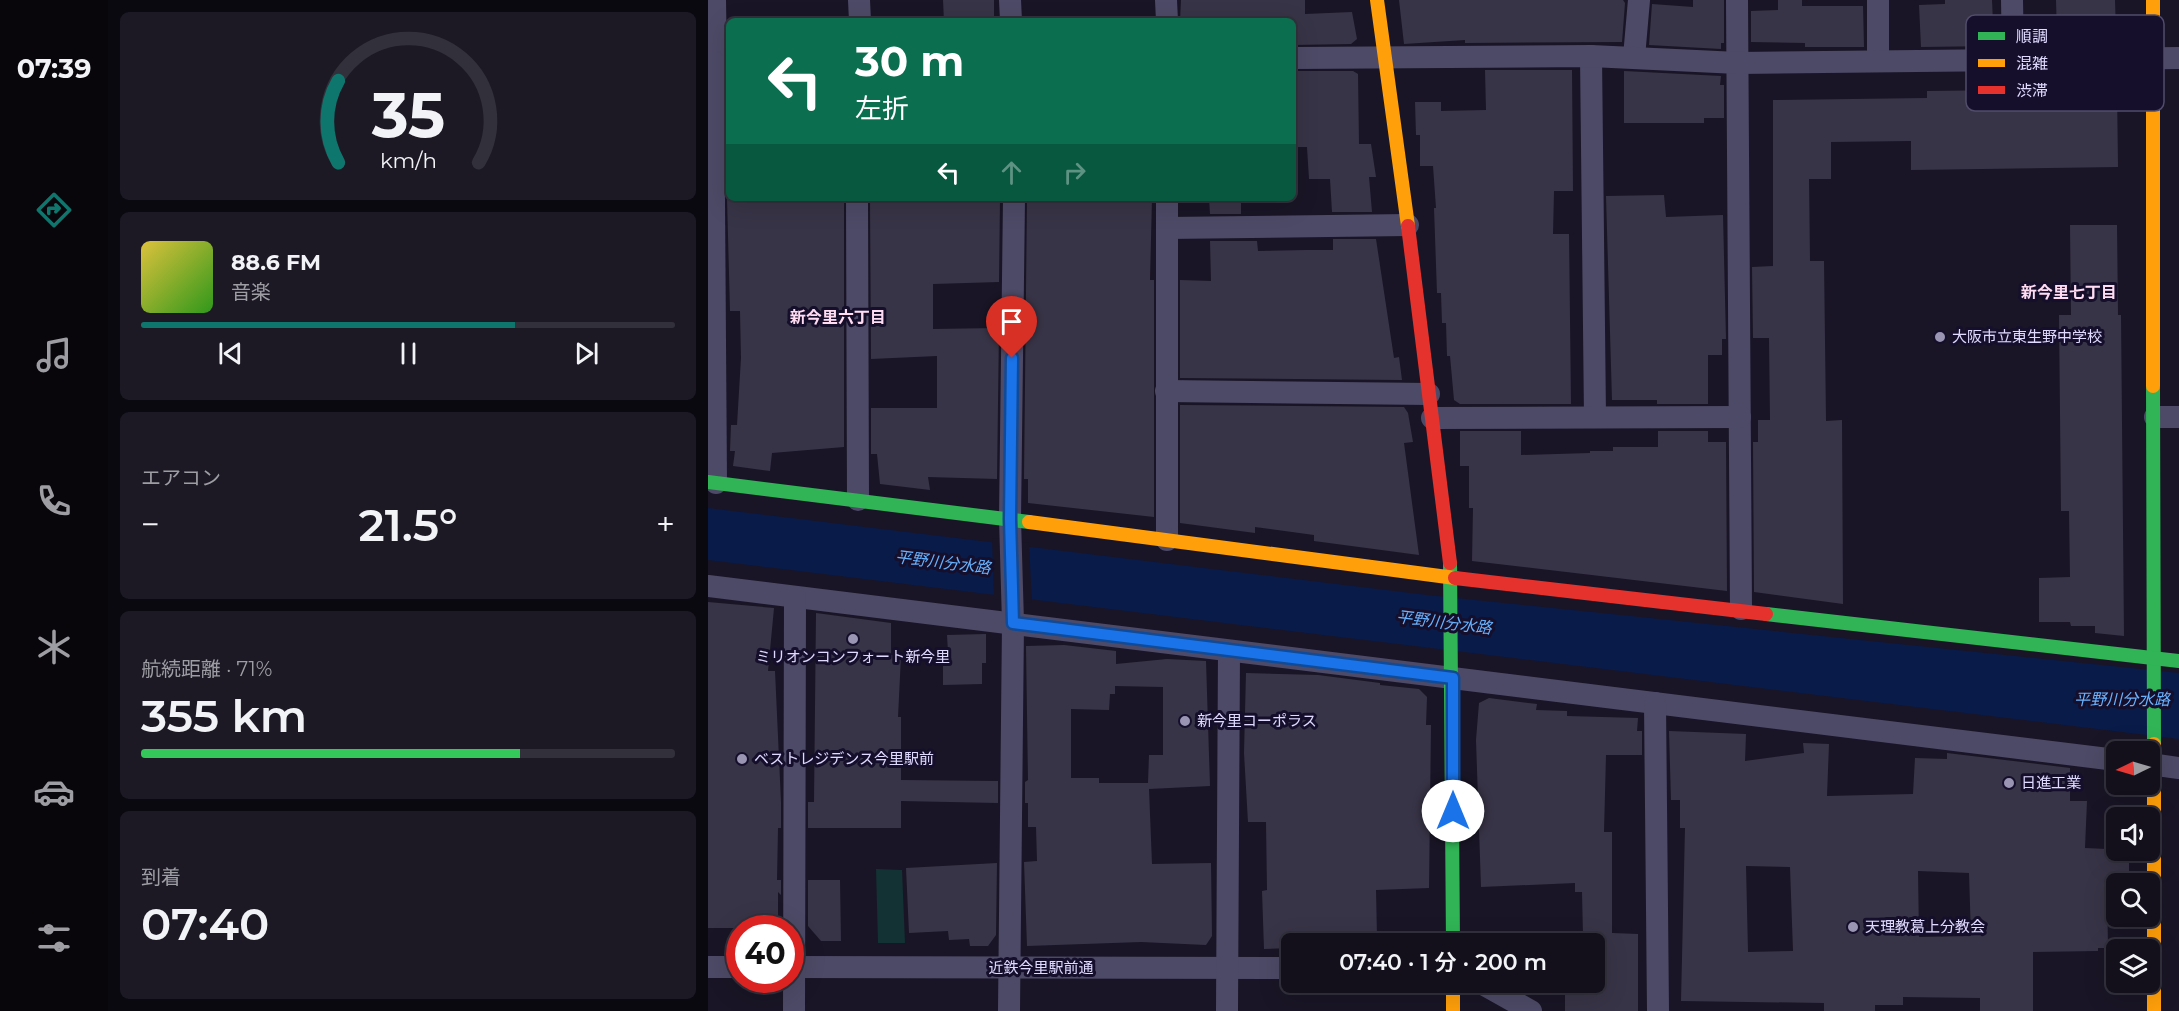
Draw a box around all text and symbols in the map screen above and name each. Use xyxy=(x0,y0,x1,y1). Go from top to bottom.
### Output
legend xyxy=(1966,15,2164,111)
text: 順調 xyxy=(2016,27,2048,46)
text: 30 m xyxy=(855,35,964,87)
icon: left xyxy=(756,42,834,120)
text: 07:39 xyxy=(17,52,91,85)
text: 混雑 xyxy=(2016,54,2048,73)
text: 35 xyxy=(370,77,445,153)
text: 渋滞 xyxy=(2016,81,2048,100)
text: 左折 xyxy=(855,92,909,125)
text: km/h xyxy=(379,147,437,173)
icon: left xyxy=(932,156,965,189)
icon: ahead xyxy=(995,156,1028,189)
icon: right xyxy=(1058,156,1091,189)
icon: directions xyxy=(33,189,75,231)
text: 88.6 FM xyxy=(231,249,321,276)
text: 音楽 xyxy=(231,280,271,304)
district label: 新今里七丁目 xyxy=(2021,283,2117,302)
pin xyxy=(986,296,1037,358)
icon: arrive xyxy=(995,305,1028,338)
district label: 新今里六丁目 xyxy=(790,308,886,327)
place label: 大阪市立東生野中学校 xyxy=(1952,327,2102,346)
marker: 大阪市立東生野中学校 xyxy=(1933,330,1947,344)
icon: music xyxy=(33,334,75,376)
icon: previous xyxy=(214,337,247,370)
icon: pause xyxy=(392,337,425,370)
icon: next xyxy=(570,337,603,370)
text: エアコン xyxy=(141,466,221,490)
icon: phone xyxy=(33,480,75,522)
text: 21.5° xyxy=(358,497,458,552)
text: − xyxy=(141,504,160,544)
text: + xyxy=(656,504,675,544)
water label: 平野川分水路 xyxy=(894,547,994,578)
water label: 平野川分水路 xyxy=(1395,607,1495,638)
icon: climate xyxy=(33,626,75,668)
marker: ミリオンコンフォート新今里 xyxy=(846,632,860,646)
place label: ミリオンコンフォート新今里 xyxy=(756,647,950,666)
text: 航続距離 · 71% xyxy=(141,657,272,681)
text: 355 km xyxy=(141,688,307,743)
water label: 平野川分水路 xyxy=(2074,690,2172,709)
place label: 新今里コーポラス xyxy=(1197,711,1317,730)
marker: 新今里コーポラス xyxy=(1178,714,1192,728)
north arrow xyxy=(2106,741,2160,795)
map controls xyxy=(2106,741,2160,993)
place label: ベストレジデンス今里駅前 xyxy=(754,749,934,768)
marker: ベストレジデンス今里駅前 xyxy=(735,752,749,766)
icon: car xyxy=(33,771,75,813)
place label: 日進工業 xyxy=(2021,773,2081,792)
marker: 日進工業 xyxy=(2002,776,2016,790)
position arrow xyxy=(1421,779,1485,843)
button: sound xyxy=(2106,807,2160,861)
text: 到着 xyxy=(141,865,181,889)
button: search xyxy=(2106,873,2160,927)
text: 07:40 xyxy=(141,896,269,951)
speed limit sign: 40 xyxy=(726,915,804,993)
icon: filters xyxy=(33,917,75,959)
place label: 天理教葛上分教会 xyxy=(1865,917,1985,936)
marker: 天理教葛上分教会 xyxy=(1846,920,1860,934)
button: layers xyxy=(2106,939,2160,993)
text: 07:40 · 1 分 · 200 m xyxy=(1339,949,1547,976)
street label: 近鉄今里駅前通 xyxy=(988,958,1094,977)

